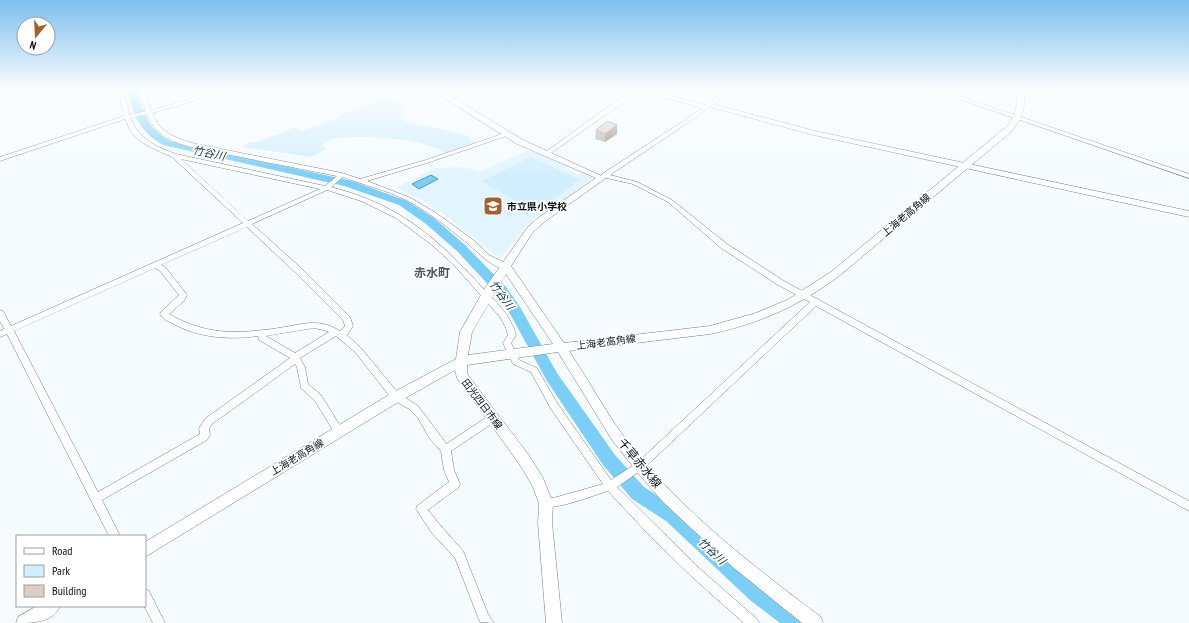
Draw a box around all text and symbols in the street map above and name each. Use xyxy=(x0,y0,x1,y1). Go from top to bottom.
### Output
north arrow xyxy=(16,16,56,56)
text: N xyxy=(28,38,38,53)
water label: 竹谷川 xyxy=(191,143,228,163)
street label: 上海老高角線 xyxy=(879,191,933,239)
school or university icon: 市立県小学校 xyxy=(482,195,504,217)
place label: 市立県小学校 xyxy=(507,200,567,213)
district label: 赤水町 xyxy=(414,265,450,280)
water label: 竹谷川 xyxy=(487,278,518,313)
street label: 上海老高角線 xyxy=(575,332,637,352)
street label: 田光四日市線 xyxy=(459,376,505,432)
street label: 千草赤水線 xyxy=(615,435,665,491)
street label: 上海老高角線 xyxy=(268,436,326,478)
legend xyxy=(16,535,146,607)
water label: 竹谷川 xyxy=(695,535,730,568)
text: Road xyxy=(52,543,72,558)
text: Park xyxy=(52,563,70,578)
text: Building xyxy=(52,583,87,598)

